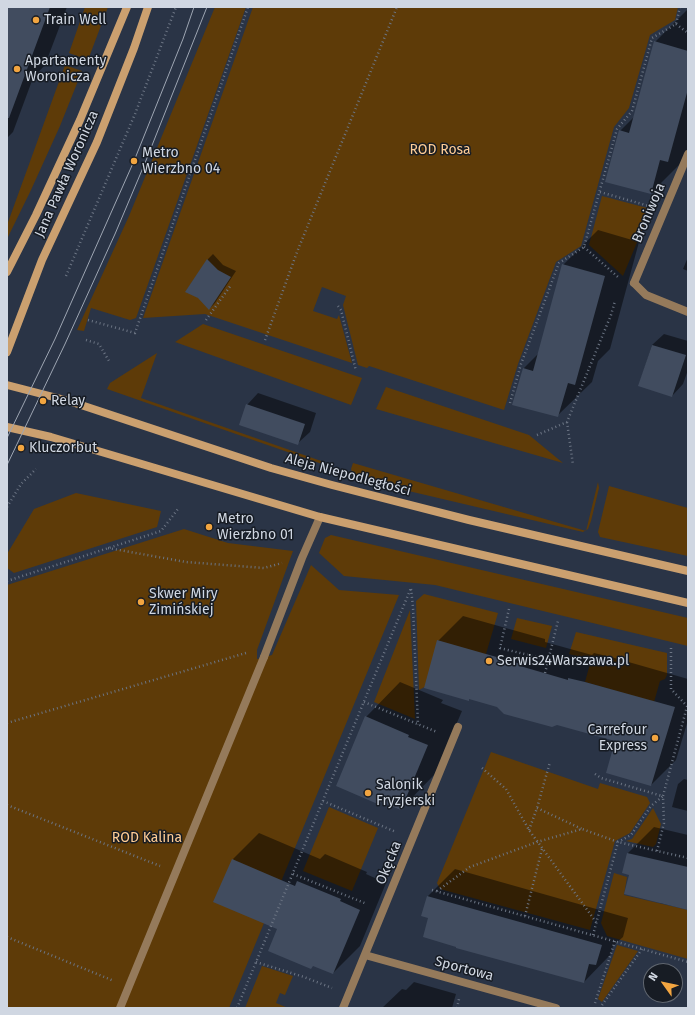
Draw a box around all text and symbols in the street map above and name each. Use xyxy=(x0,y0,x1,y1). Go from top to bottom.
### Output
place label: Train Well xyxy=(44,12,106,28)
marker: Train Well xyxy=(31,15,41,25)
place label: Apartamenty Woronicza xyxy=(25,53,106,86)
marker: Apartamenty Woronicza xyxy=(12,64,22,74)
street label: Jana Pawła Woronicza xyxy=(31,108,103,240)
park label: ROD Rosa xyxy=(409,142,471,158)
place label: Metro Wierzbno 04 xyxy=(142,145,220,178)
marker: Metro Wierzbno 04 xyxy=(129,156,139,166)
street label: Broniwoja xyxy=(629,180,669,246)
place label: Relay xyxy=(51,393,85,409)
marker: Relay xyxy=(38,396,48,406)
place label: Kluczorbut xyxy=(29,440,97,456)
marker: Kluczorbut xyxy=(16,443,26,453)
street label: Aleja Niepodległości xyxy=(283,450,413,500)
place label: Metro Wierzbno 01 xyxy=(217,511,293,544)
marker: Metro Wierzbno 01 xyxy=(204,522,214,532)
place label: Skwer Miry Zimińskiej xyxy=(149,586,218,618)
marker: Skwer Miry Zimińskiej xyxy=(136,597,146,607)
place label: Serwis24Warszawa.pl xyxy=(497,653,629,669)
marker: Serwis24Warszawa.pl xyxy=(484,656,494,666)
place label: Carrefour Express xyxy=(587,722,647,754)
marker: Carrefour Express xyxy=(650,733,660,743)
place label: Salonik Fryzjerski xyxy=(376,777,435,810)
marker: Salonik Fryzjerski xyxy=(363,788,373,798)
park label: ROD Kalina xyxy=(112,830,182,846)
street label: Okęcka xyxy=(373,839,405,887)
street label: Sportowa xyxy=(433,953,495,985)
north arrow xyxy=(643,963,683,1003)
text: N xyxy=(646,970,661,983)

